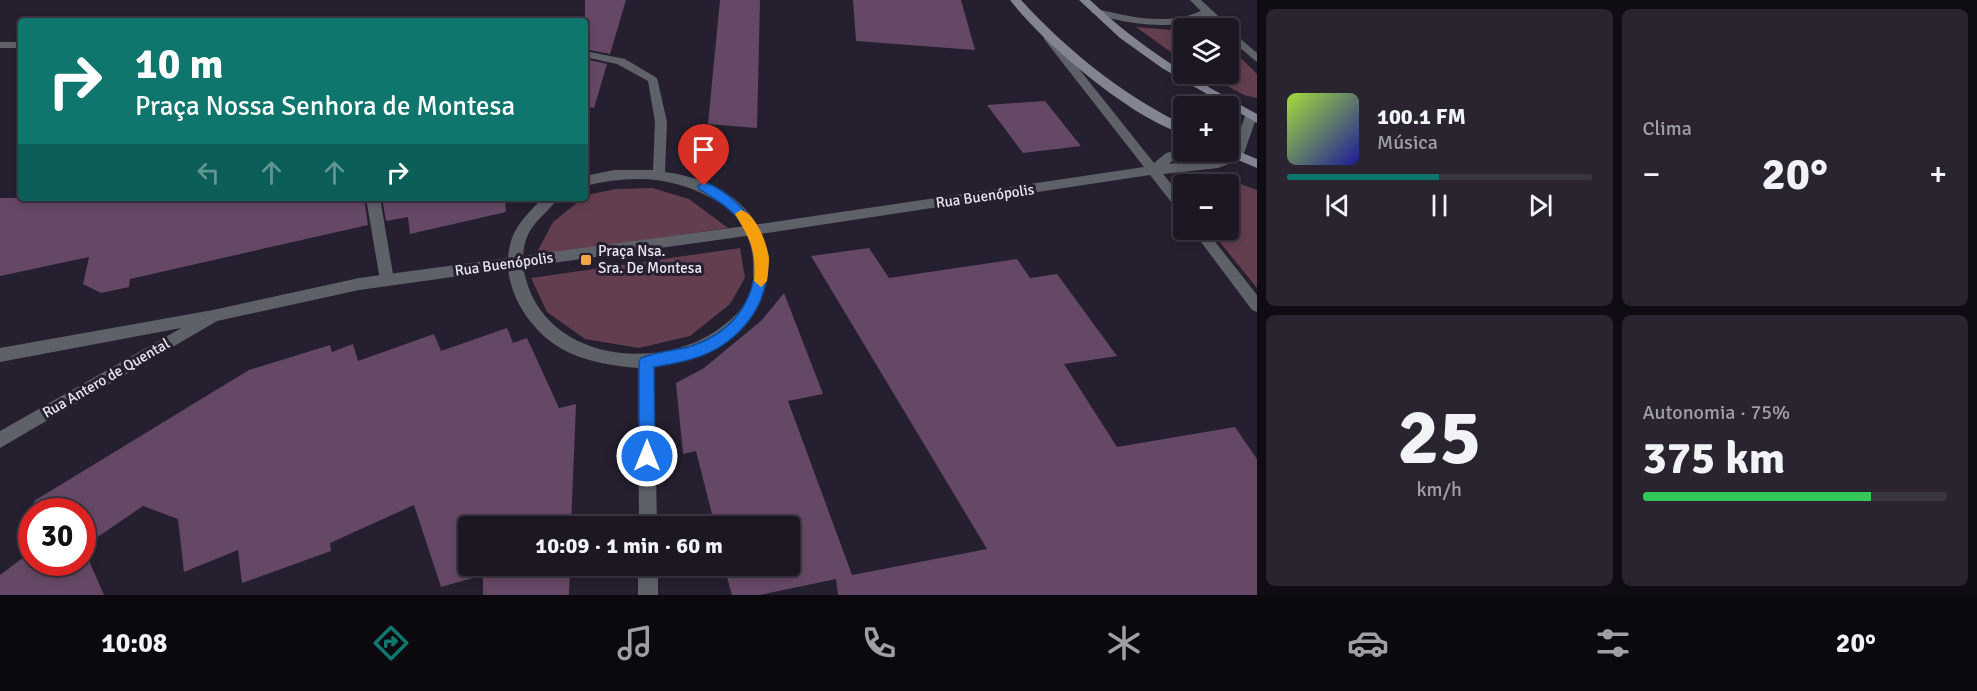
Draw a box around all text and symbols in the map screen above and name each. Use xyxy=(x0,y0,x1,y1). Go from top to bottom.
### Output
map controls xyxy=(1173,18,1239,240)
button: layers xyxy=(1173,18,1239,84)
text: 10 m xyxy=(135,39,224,90)
icon: right xyxy=(36,42,114,120)
text: Praça Nossa Senhora de Montesa xyxy=(135,90,515,123)
button: + xyxy=(1173,96,1239,162)
text: 100.1 FM xyxy=(1377,103,1466,130)
text: Clima xyxy=(1643,116,1692,141)
pin xyxy=(678,124,729,186)
text: Música xyxy=(1377,130,1438,155)
icon: arrive xyxy=(687,133,720,166)
text: 20° xyxy=(1761,147,1828,202)
text: − xyxy=(1643,154,1660,195)
text: + xyxy=(1929,154,1947,195)
icon: left xyxy=(192,156,225,189)
icon: ahead xyxy=(255,156,288,189)
icon: ahead xyxy=(318,156,351,189)
icon: right xyxy=(381,156,414,189)
button: − xyxy=(1173,174,1239,240)
street label: Rua Buenópolis xyxy=(935,180,1036,212)
icon: previous xyxy=(1321,189,1354,222)
icon: pause xyxy=(1423,189,1456,222)
icon: next xyxy=(1524,189,1557,222)
place label: Praça Nsa. Sra. De Montesa xyxy=(598,242,702,277)
street label: Rua Buenópolis xyxy=(454,248,555,280)
marker: Praça Nsa. Sra. De Montesa xyxy=(579,253,593,267)
street label: Rua Antero de Quental xyxy=(39,334,173,422)
text: 25 xyxy=(1397,390,1481,486)
text: Autonomia · 75% xyxy=(1643,400,1790,425)
position arrow xyxy=(615,424,679,488)
text: 375 km xyxy=(1643,431,1785,486)
text: km/h xyxy=(1417,477,1462,502)
speed limit sign: 30 xyxy=(18,498,96,576)
text: 10:09 · 1 min · 60 m xyxy=(535,532,723,559)
icon: directions xyxy=(370,622,412,664)
icon: music xyxy=(614,622,656,664)
icon: phone xyxy=(858,622,900,664)
icon: climate xyxy=(1103,622,1145,664)
icon: car xyxy=(1347,622,1389,664)
icon: filters xyxy=(1592,622,1634,664)
text: 10:08 xyxy=(101,627,167,660)
text: 20° xyxy=(1836,627,1876,660)

